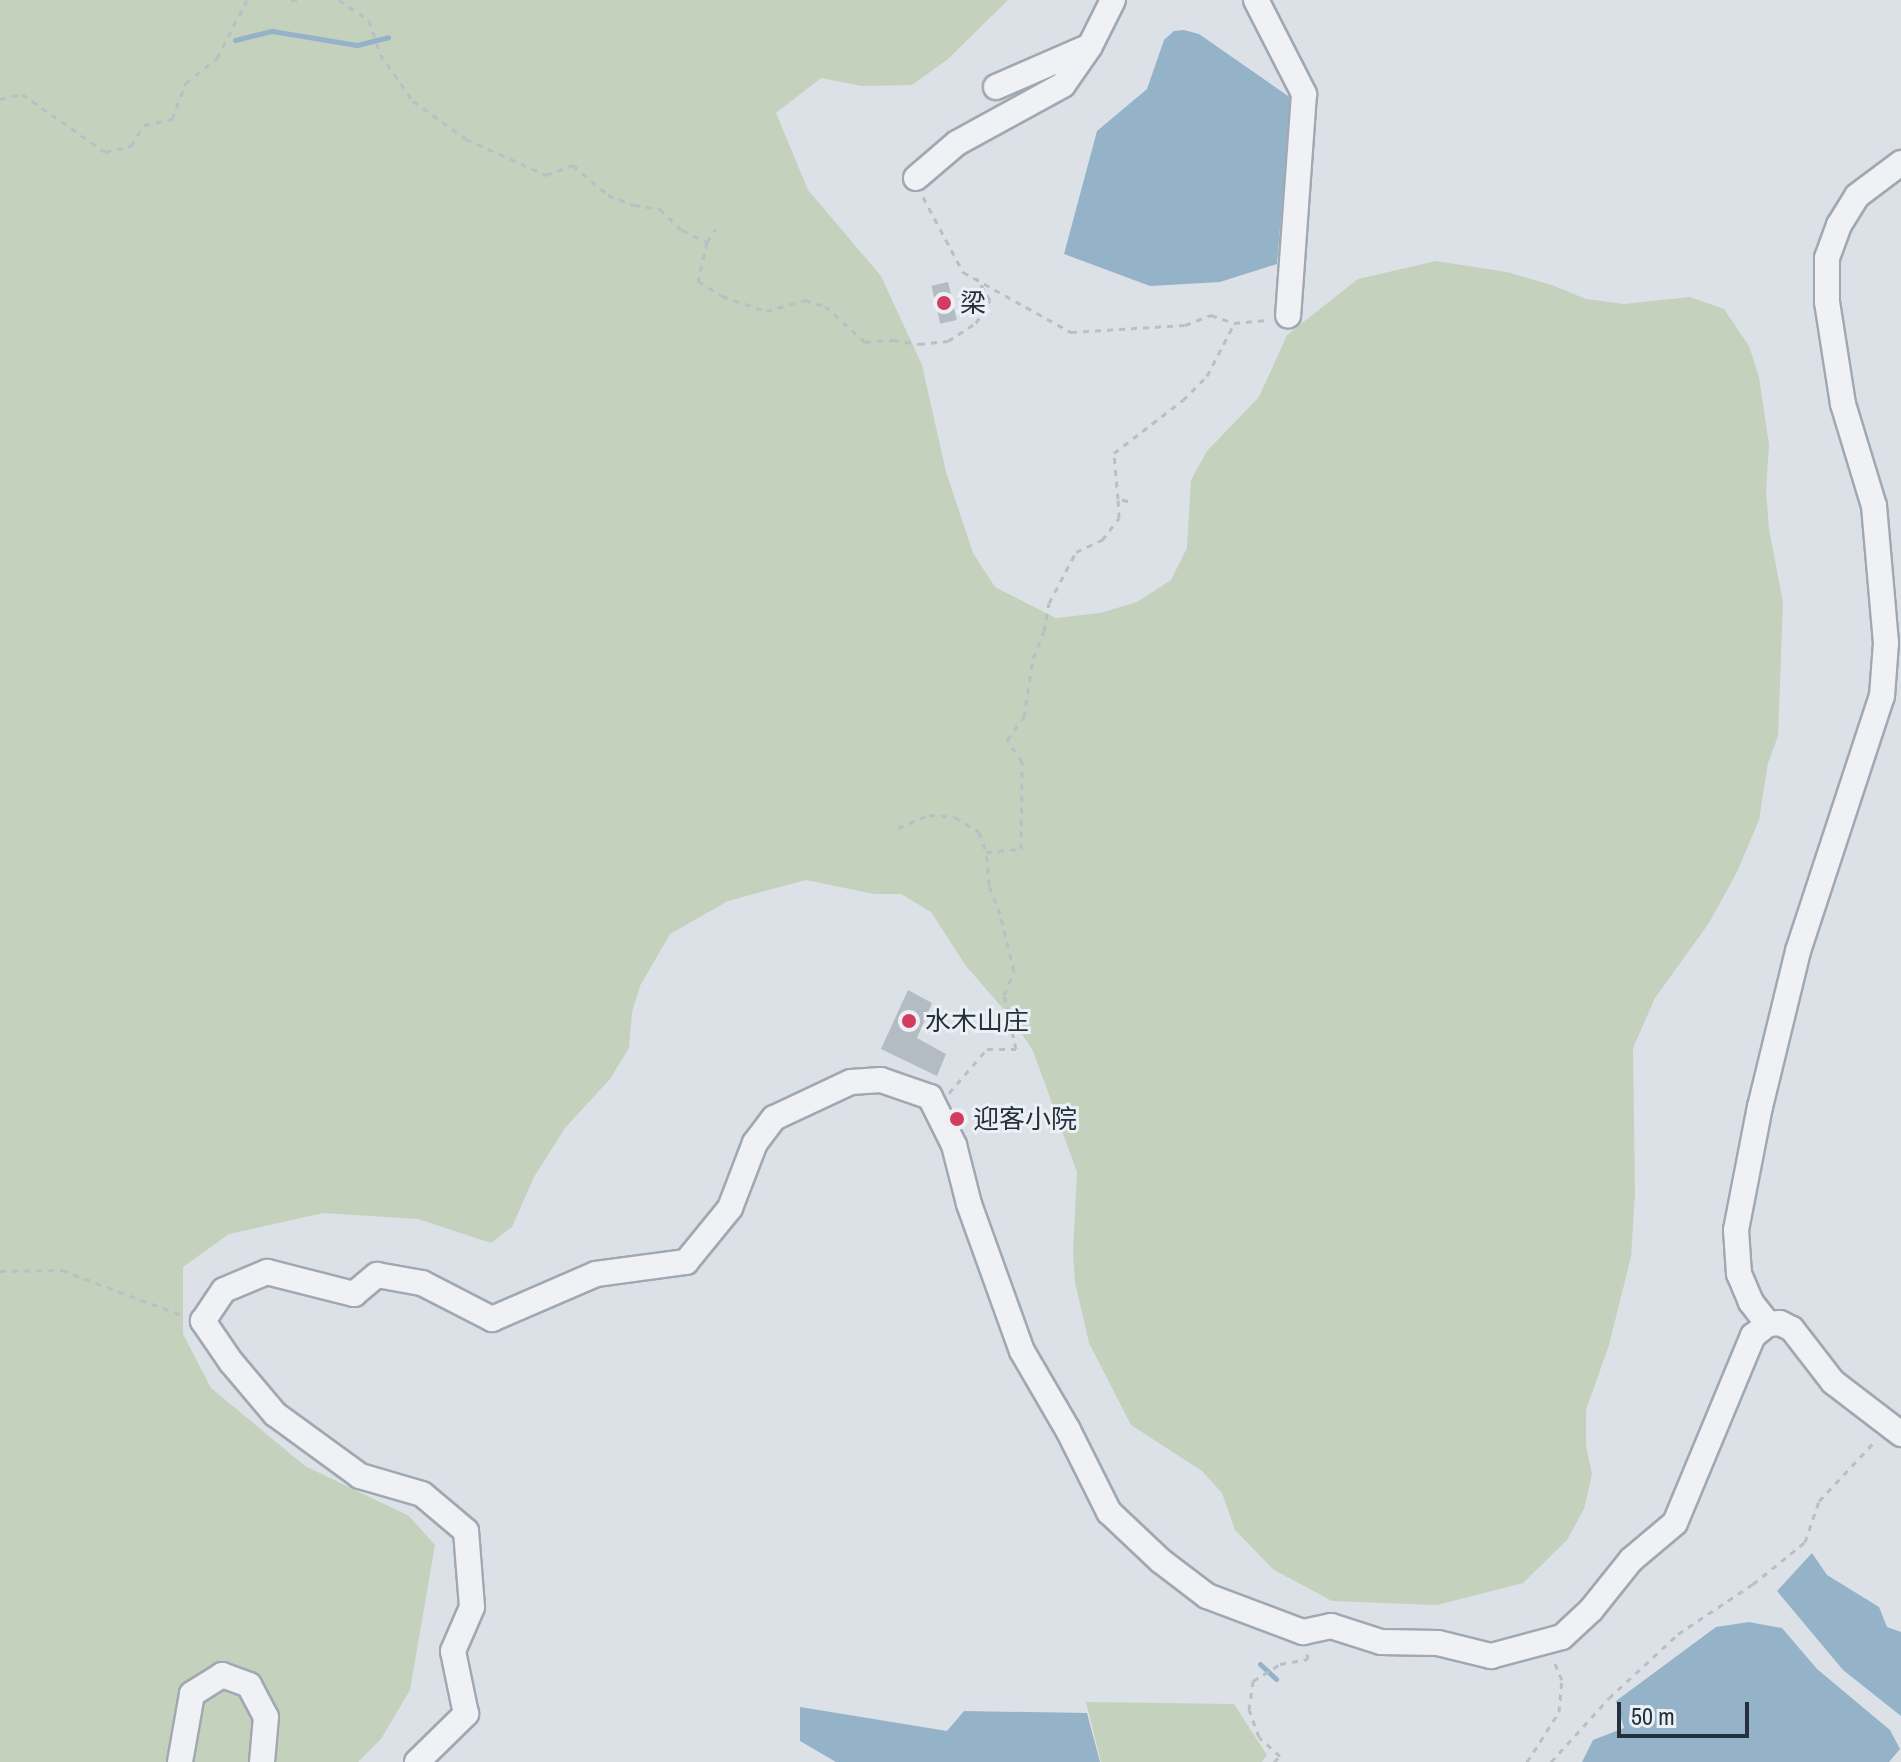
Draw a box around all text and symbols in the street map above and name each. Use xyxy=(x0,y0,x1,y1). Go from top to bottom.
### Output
place label: 梁 xyxy=(960,287,986,319)
marker: 梁 xyxy=(935,294,953,312)
place label: 水木山庄 xyxy=(925,1005,1029,1037)
marker: 水木山庄 xyxy=(900,1012,918,1030)
place label: 迎客小院 xyxy=(973,1103,1077,1135)
marker: 迎客小院 xyxy=(948,1110,966,1128)
scale bar xyxy=(1621,1686,1753,1736)
text: 50 m xyxy=(1631,1700,1675,1732)

